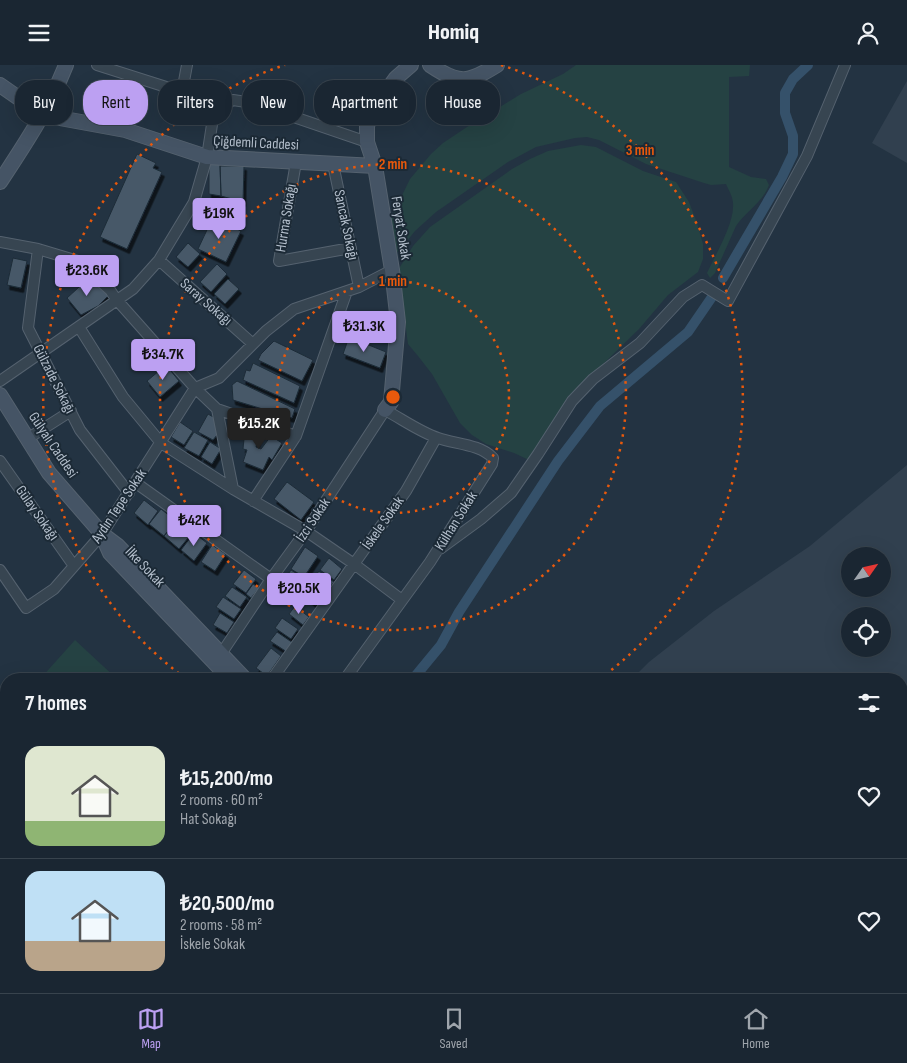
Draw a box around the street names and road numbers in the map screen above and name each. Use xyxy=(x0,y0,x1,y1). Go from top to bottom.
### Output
street label: Çiğdemli Caddesi xyxy=(213,131,299,155)
street label: Hurma Sokağı xyxy=(271,182,301,254)
street label: Sancak Sokağı xyxy=(329,188,363,262)
street label: Feryat Sokak xyxy=(387,195,415,261)
street label: Saray Sokağı xyxy=(176,274,236,330)
street label: Gülzade Sokağı xyxy=(28,341,80,417)
street label: Gülyalı Caddesi xyxy=(24,408,82,482)
street label: Aydın Tepe Sokak xyxy=(87,465,151,548)
street label: Gülay Sokağı xyxy=(11,482,63,544)
street label: Külhan Sokak xyxy=(430,488,482,554)
street label: İskele Sokak xyxy=(358,492,408,553)
street label: İzci Sokak xyxy=(291,494,335,546)
street label: İlke Sokak xyxy=(121,543,169,592)

